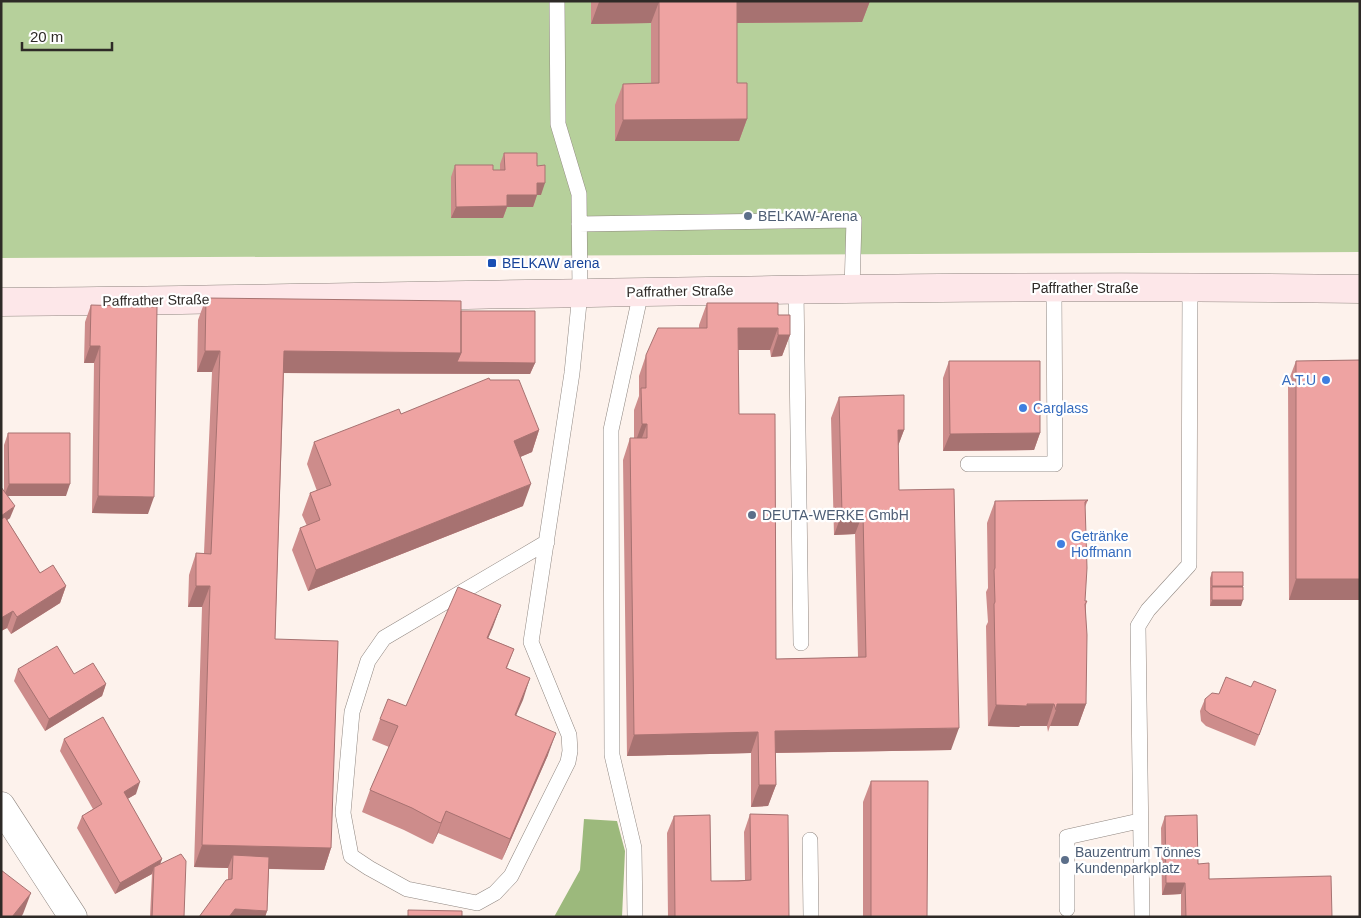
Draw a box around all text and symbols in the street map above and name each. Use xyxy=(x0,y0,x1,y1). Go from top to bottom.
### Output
scale bar xyxy=(22,20,112,52)
text: 20 m xyxy=(30,28,63,45)
place label: BELKAW-Arena xyxy=(758,208,858,224)
marker: BELKAW-Arena xyxy=(742,210,754,222)
place label: BELKAW arena xyxy=(502,255,600,271)
marker: BELKAW arena xyxy=(486,257,498,269)
street label: Paffrather Straße xyxy=(1031,280,1139,296)
street label: Paffrather Straße xyxy=(626,282,734,300)
street label: Paffrather Straße xyxy=(102,291,210,309)
place label: A.T.U xyxy=(1282,372,1316,388)
marker: A.T.U xyxy=(1320,374,1332,386)
place label: Carglass xyxy=(1033,400,1088,416)
marker: Carglass xyxy=(1017,402,1029,414)
place label: DEUTA-WERKE GmbH xyxy=(762,507,909,523)
marker: DEUTA-WERKE GmbH xyxy=(746,509,758,521)
place label: Getränke Hoffmann xyxy=(1071,528,1131,560)
marker: Getränke Hoffmann xyxy=(1055,538,1067,550)
place label: Bauzentrum Tönnes Kundenparkplatz xyxy=(1075,844,1201,876)
marker: Bauzentrum Tönnes Kundenparkplatz xyxy=(1059,854,1071,866)

